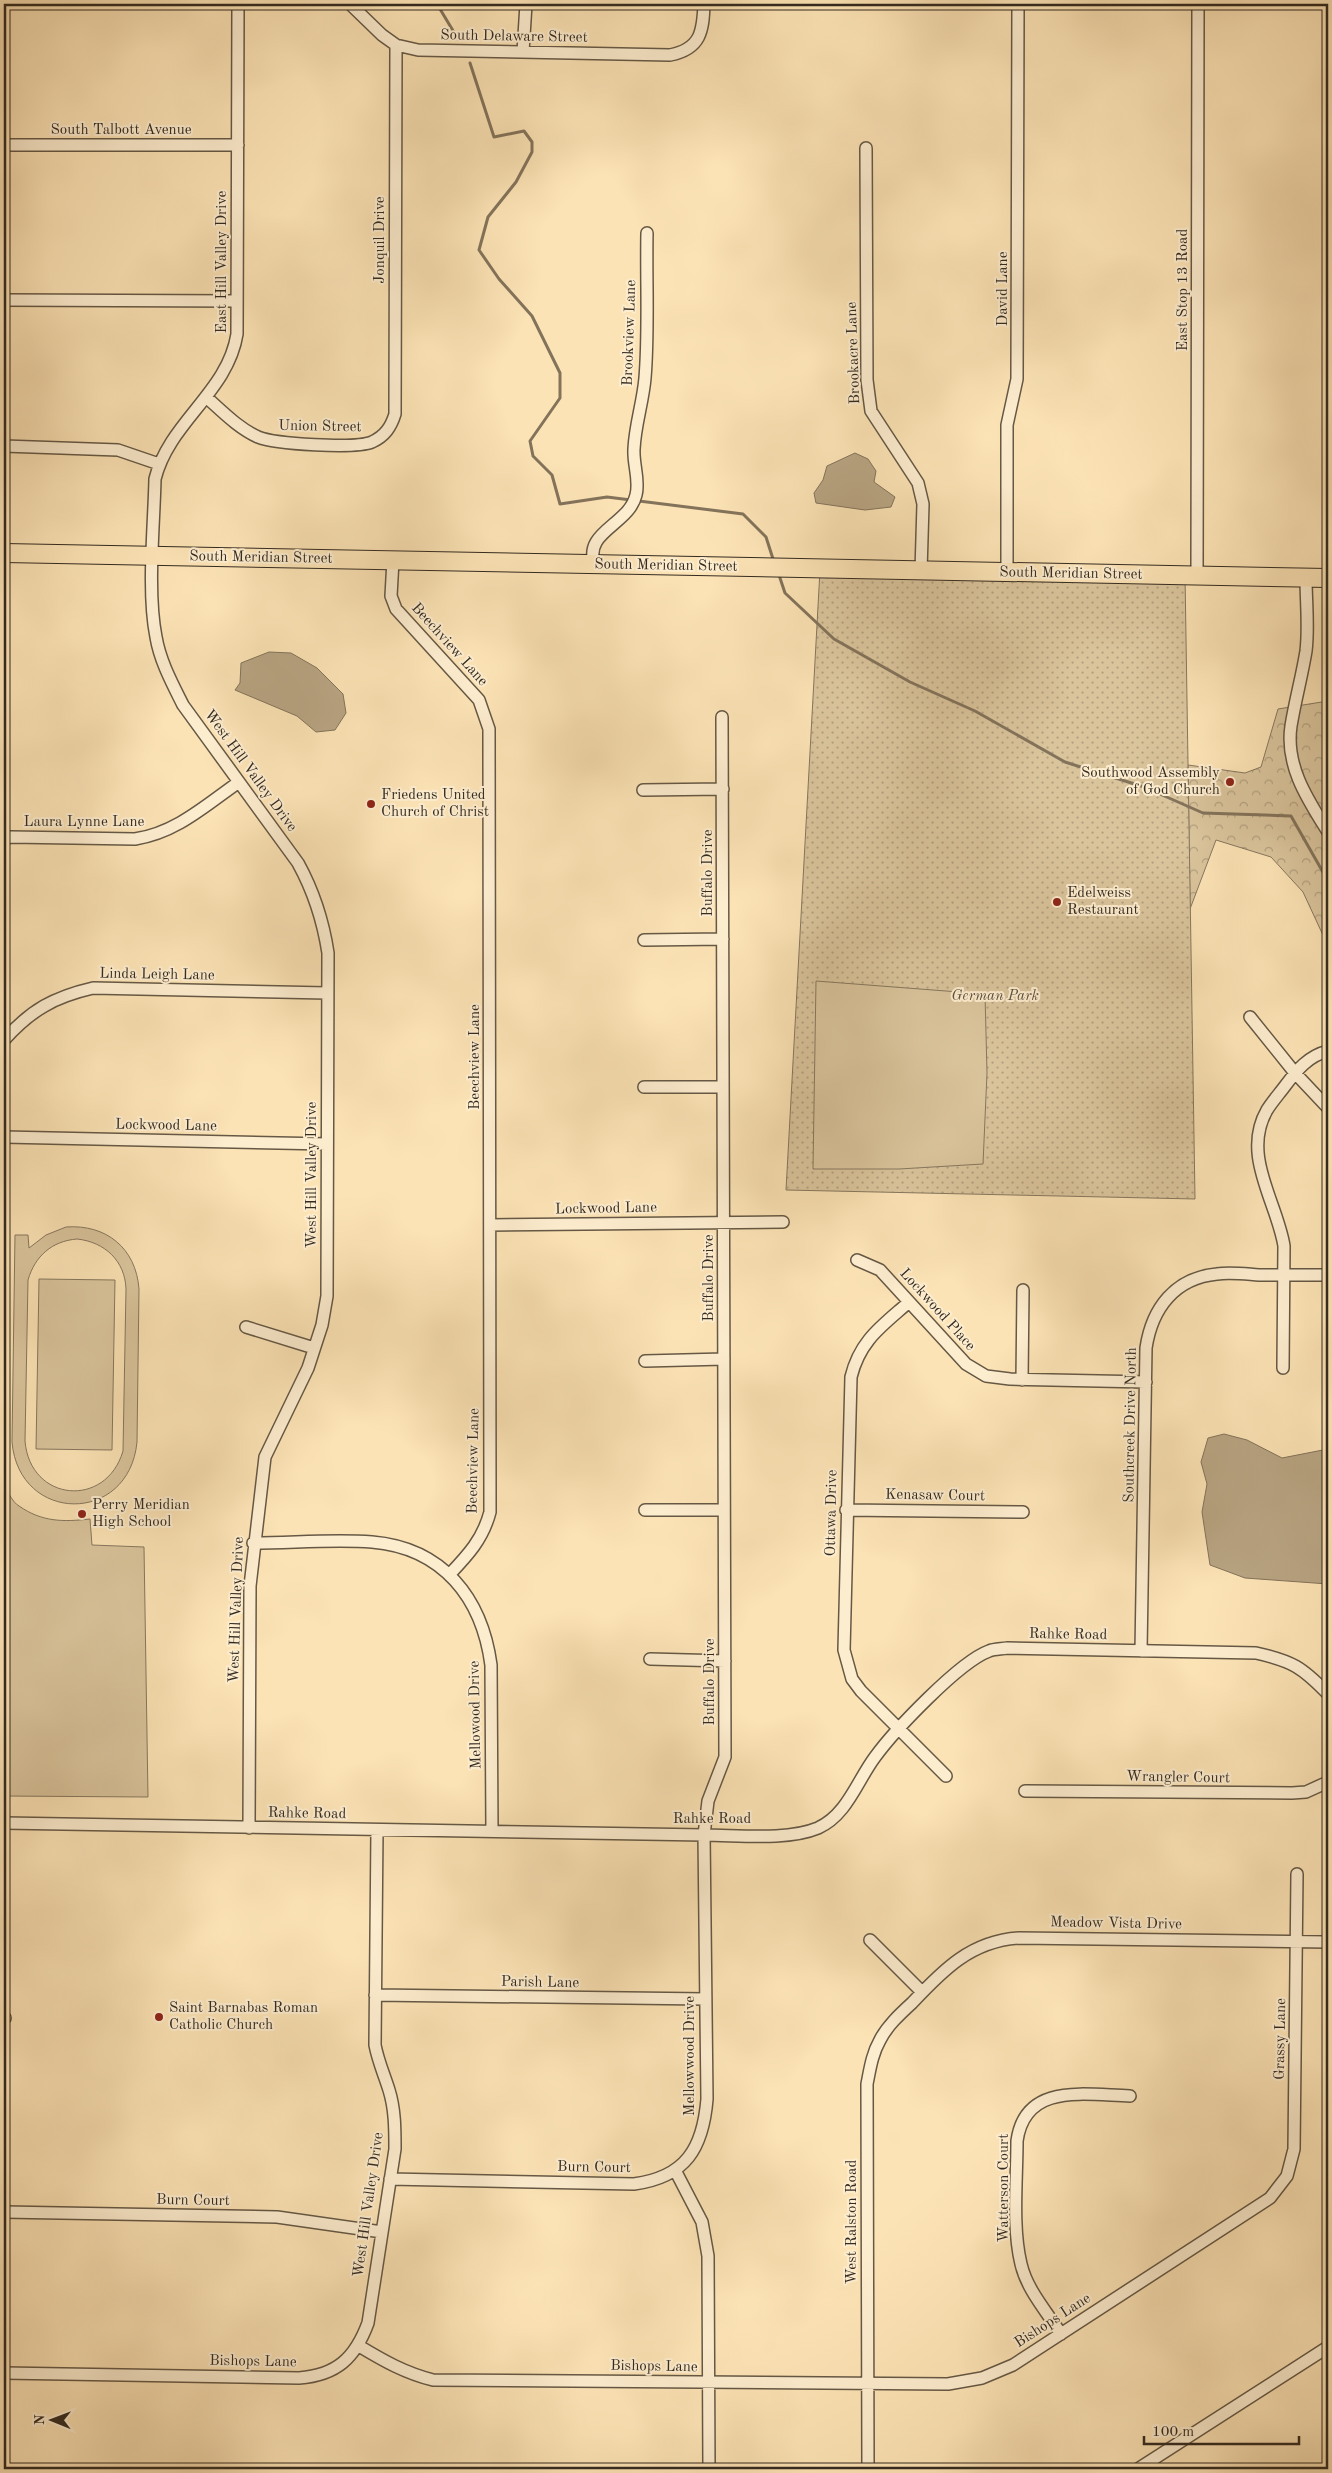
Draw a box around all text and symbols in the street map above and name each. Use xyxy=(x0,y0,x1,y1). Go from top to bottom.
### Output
street label: South Delaware Street xyxy=(440,28,588,46)
street label: South Talbott Avenue xyxy=(50,123,192,138)
street label: East Hill Valley Drive xyxy=(215,190,230,333)
street label: Jonquil Drive xyxy=(373,196,388,284)
street label: East Stop 13 Road xyxy=(1176,228,1191,351)
street label: David Lane xyxy=(996,251,1011,327)
street label: Brookview Lane xyxy=(621,279,639,386)
street label: Brookacre Lane xyxy=(845,301,863,405)
street label: Union Street xyxy=(278,419,362,435)
street label: South Meridian Street xyxy=(189,549,333,567)
street label: South Meridian Street xyxy=(594,557,738,575)
street label: South Meridian Street xyxy=(999,565,1143,583)
street label: Beechview Lane xyxy=(408,601,490,689)
street label: West Hill Valley Drive xyxy=(201,707,299,835)
place label: Southwood Assembly of God Church xyxy=(1081,766,1220,798)
marker: Southwood Assembly of God Church xyxy=(1224,776,1236,788)
place label: Friedens United Church of Christ xyxy=(381,788,489,820)
marker: Friedens United Church of Christ xyxy=(365,798,377,810)
street label: Laura Lynne Lane xyxy=(24,815,145,830)
street label: Buffalo Drive xyxy=(701,829,716,917)
place label: Edelweiss Restaurant xyxy=(1067,886,1139,918)
marker: Edelweiss Restaurant xyxy=(1051,896,1063,908)
street label: Linda Leigh Lane xyxy=(99,966,215,984)
park label: German Park xyxy=(951,989,1039,1004)
street label: Beechview Lane xyxy=(468,1004,483,1110)
street label: West Hill Valley Drive xyxy=(305,1102,320,1248)
street label: Lockwood Lane xyxy=(115,1118,217,1134)
street label: Lockwood Lane xyxy=(555,1201,657,1217)
street label: Buffalo Drive xyxy=(702,1234,717,1322)
street label: Lockwood Place xyxy=(896,1266,978,1354)
street label: Southcreek Drive North xyxy=(1122,1347,1140,1503)
street label: Beechview Lane xyxy=(466,1408,482,1514)
street label: Ottawa Drive xyxy=(824,1469,840,1557)
street label: Kenasaw Court xyxy=(885,1488,985,1504)
place label: Perry Meridian High School xyxy=(92,1498,190,1530)
marker: Perry Meridian High School xyxy=(76,1508,88,1520)
street label: West Hill Valley Drive xyxy=(227,1536,247,1684)
street label: Rahke Road xyxy=(1029,1627,1108,1643)
street label: Buffalo Drive xyxy=(703,1638,718,1726)
street label: Mellowood Drive xyxy=(468,1660,484,1769)
street label: Wrangler Court xyxy=(1126,1770,1230,1786)
street label: Rahke Road xyxy=(268,1806,347,1822)
street label: Rahke Road xyxy=(673,1812,751,1827)
street label: Meadow Vista Drive xyxy=(1050,1915,1182,1933)
street label: Parish Lane xyxy=(501,1975,579,1991)
street label: Mellowwood Drive xyxy=(683,1996,698,2116)
street label: Grassy Lane xyxy=(1273,1998,1289,2080)
place label: Saint Barnabas Roman Catholic Church xyxy=(169,2001,318,2033)
marker: Saint Barnabas Roman Catholic Church xyxy=(153,2011,165,2023)
street label: West Hill Valley Drive xyxy=(351,2131,387,2279)
street label: Watterson Court xyxy=(997,2134,1012,2242)
street label: Burn Court xyxy=(557,2160,631,2176)
street label: West Ralston Road xyxy=(845,2160,860,2284)
street label: Burn Court xyxy=(156,2193,230,2209)
street label: Bishops Lane xyxy=(1012,2291,1094,2351)
street label: Bishops Lane xyxy=(209,2354,297,2370)
street label: Bishops Lane xyxy=(610,2359,698,2375)
north arrow xyxy=(28,2396,78,2446)
scale bar xyxy=(1144,2413,1300,2445)
text: N xyxy=(33,2414,47,2425)
text: 100 m xyxy=(1152,2425,1194,2440)

